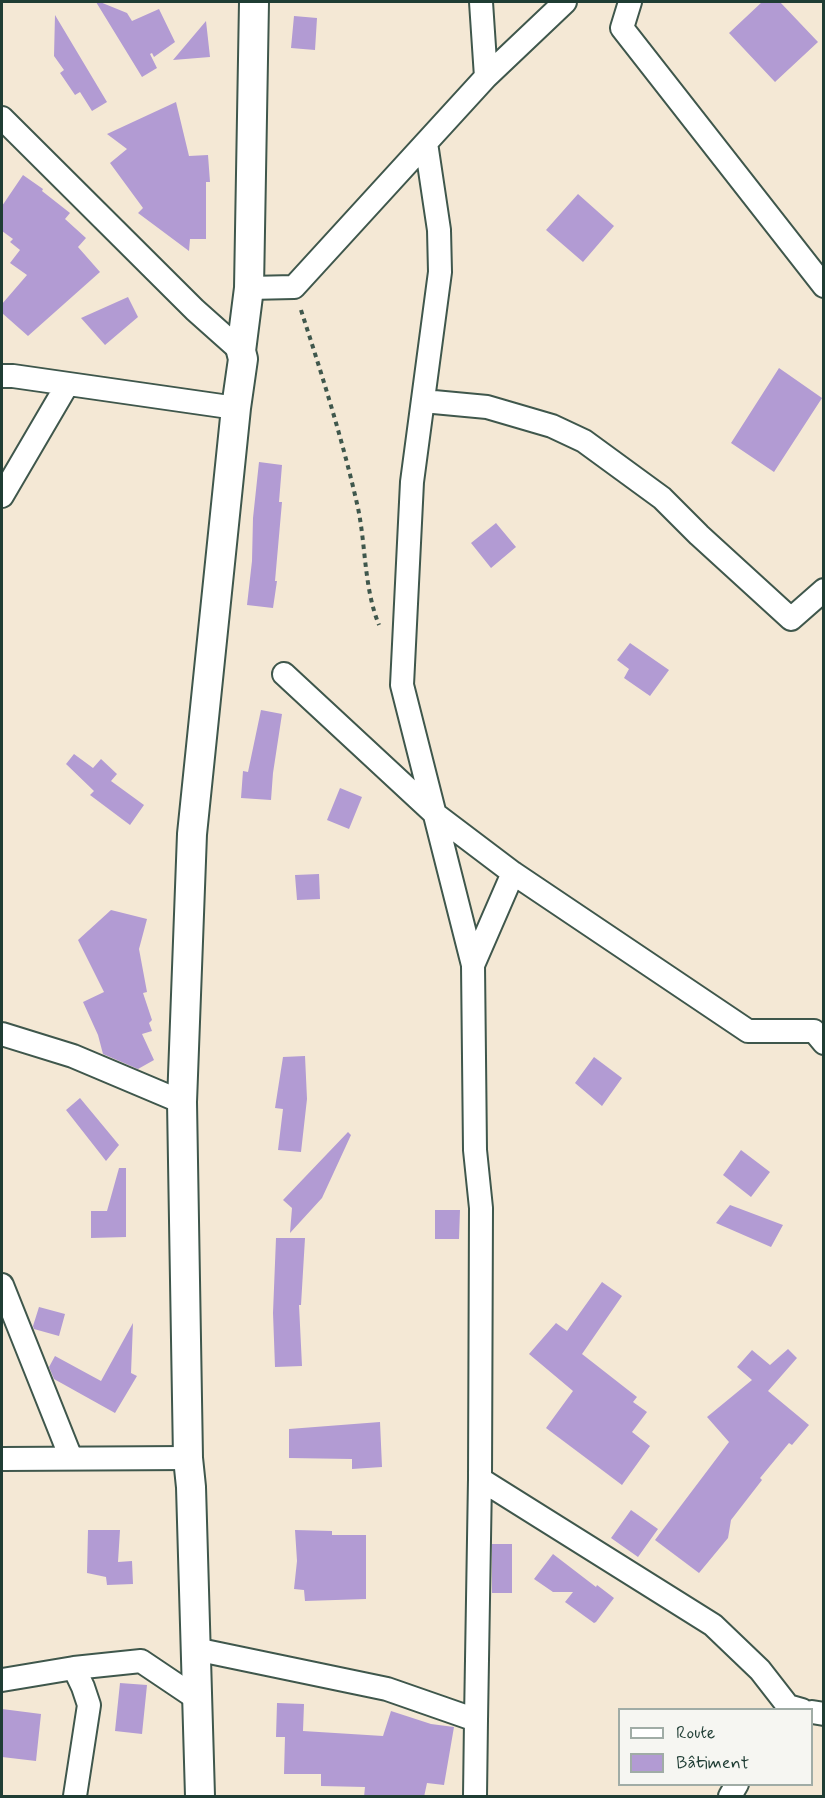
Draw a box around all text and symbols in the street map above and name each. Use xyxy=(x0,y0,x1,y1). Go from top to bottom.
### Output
legend xyxy=(618,1708,813,1786)
text: Route xyxy=(676,1721,715,1745)
text: Bâtiment xyxy=(676,1751,749,1775)

